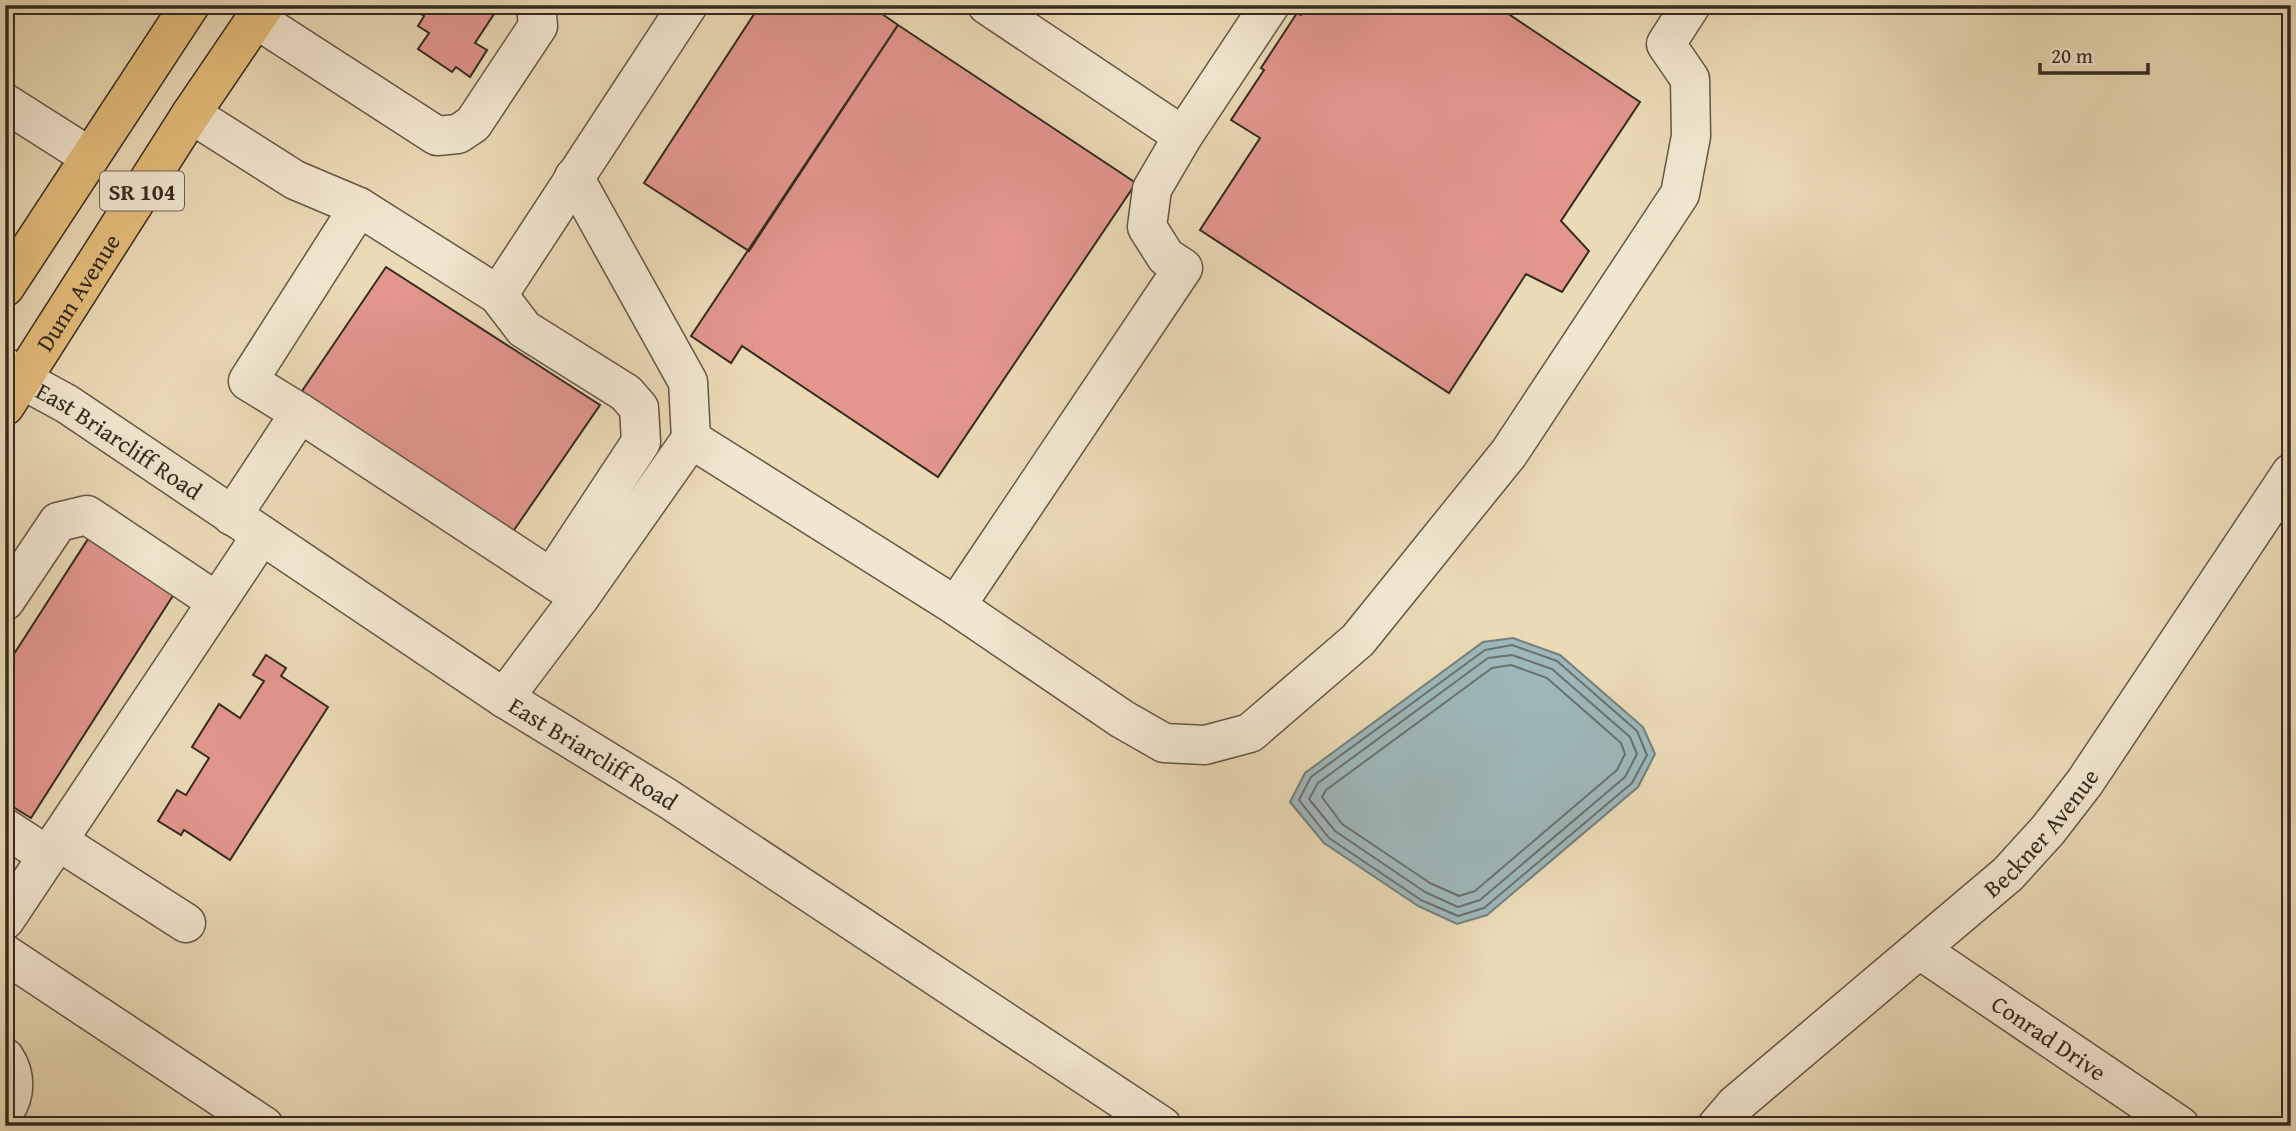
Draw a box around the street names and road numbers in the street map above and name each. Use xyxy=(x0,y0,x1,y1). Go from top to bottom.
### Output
road number: SR 104 xyxy=(100,172,184,210)
street label: Dunn Avenue xyxy=(27,226,128,358)
street label: East Briarcliff Road xyxy=(30,373,210,508)
street label: East Briarcliff Road xyxy=(502,688,685,818)
street label: Beckner Avenue xyxy=(1975,761,2107,905)
street label: Conrad Drive xyxy=(1985,986,2114,1089)

